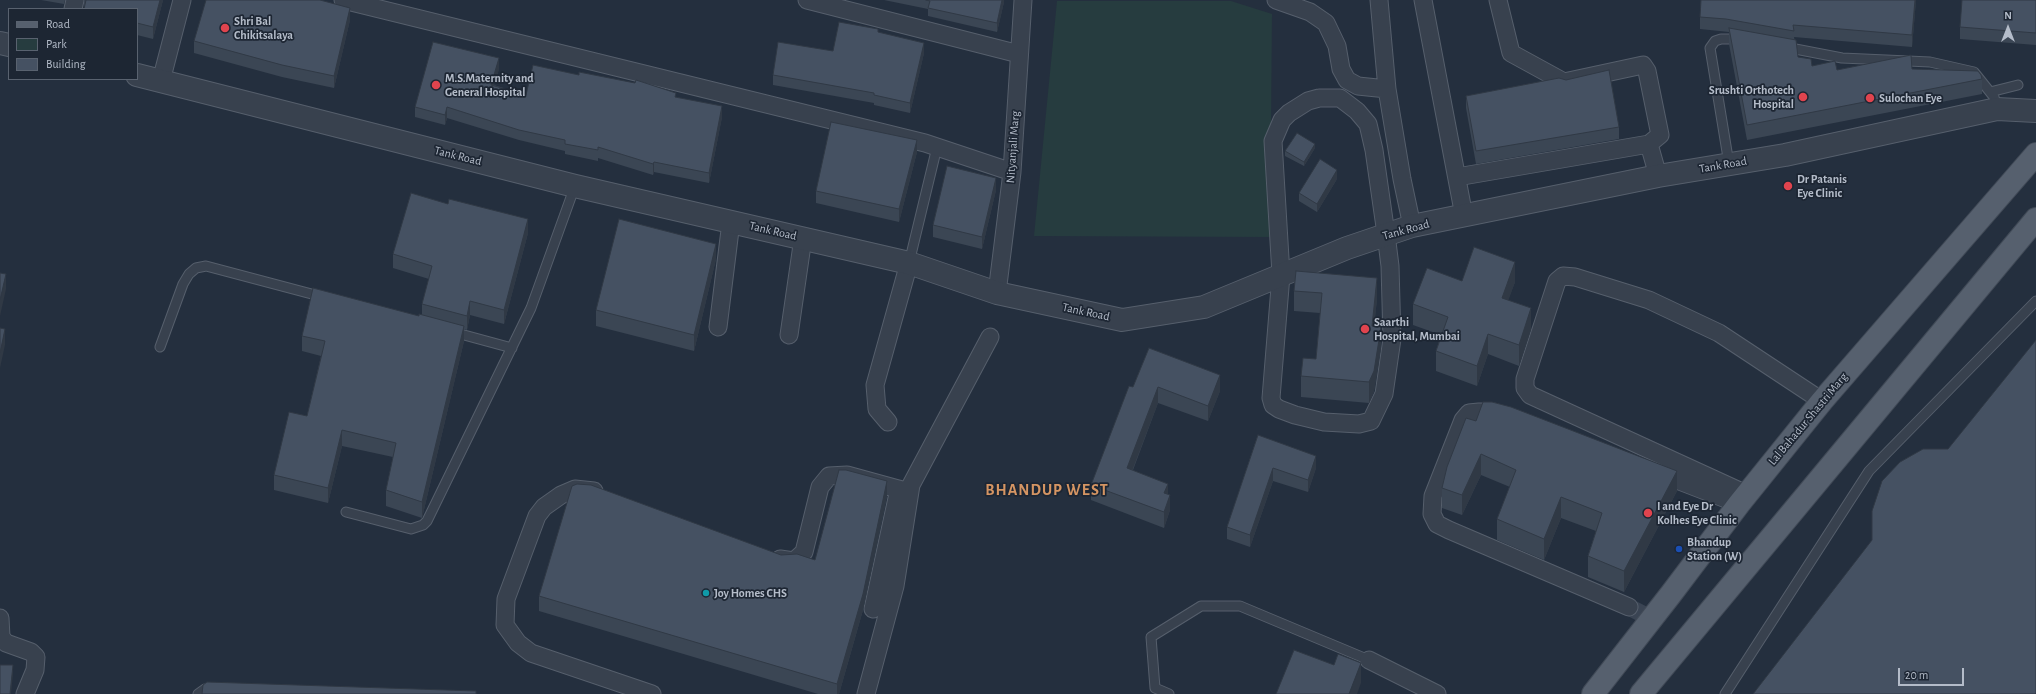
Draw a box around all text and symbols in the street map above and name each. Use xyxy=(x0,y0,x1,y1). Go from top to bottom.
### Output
legend xyxy=(8,8,138,80)
north arrow xyxy=(1988,8,2028,48)
text: N xyxy=(2004,10,2012,21)
place label: Shri Bal Chikitsalaya xyxy=(234,14,293,42)
text: Road xyxy=(46,18,70,30)
marker: Shri Bal Chikitsalaya xyxy=(219,22,231,34)
text: Park xyxy=(46,38,67,50)
text: Building xyxy=(46,58,86,70)
place label: M.S.Maternity and General Hospital xyxy=(445,71,534,99)
marker: M.S.Maternity and General Hospital xyxy=(430,79,442,91)
place label: Srushti Orthotech Hospital xyxy=(1709,83,1794,111)
marker: Srushti Orthotech Hospital xyxy=(1797,91,1809,103)
place label: Sulochan Eye xyxy=(1879,91,1942,105)
marker: Sulochan Eye xyxy=(1864,92,1876,104)
street label: Nityanjali Marg xyxy=(1003,110,1023,184)
street label: Tank Road xyxy=(433,143,483,169)
street label: Tank Road xyxy=(1698,154,1748,176)
place label: Dr Patanis Eye Clinic xyxy=(1797,172,1847,200)
marker: Dr Patanis Eye Clinic xyxy=(1782,180,1794,192)
street label: Tank Road xyxy=(1381,217,1431,243)
street label: Tank Road xyxy=(748,219,798,243)
street label: Tank Road xyxy=(1061,300,1111,324)
place label: Saarthi Hospital, Mumbai xyxy=(1374,315,1460,343)
marker: Saarthi Hospital, Mumbai xyxy=(1359,323,1371,335)
street label: Lal Bahadur Shastri Marg xyxy=(1765,370,1851,468)
district label: BHANDUP WEST xyxy=(985,480,1109,500)
place label: I and Eye Dr Kolhes Eye Clinic xyxy=(1657,499,1736,527)
marker: I and Eye Dr Kolhes Eye Clinic xyxy=(1642,507,1654,519)
place label: Bhandup Station (W) xyxy=(1687,535,1742,563)
marker: Bhandup Station (W) xyxy=(1674,544,1684,554)
place label: Joy Homes CHS xyxy=(714,586,787,600)
marker: Joy Homes CHS xyxy=(701,588,711,598)
scale bar xyxy=(1900,660,1966,686)
text: 20 m xyxy=(1905,669,1928,681)

